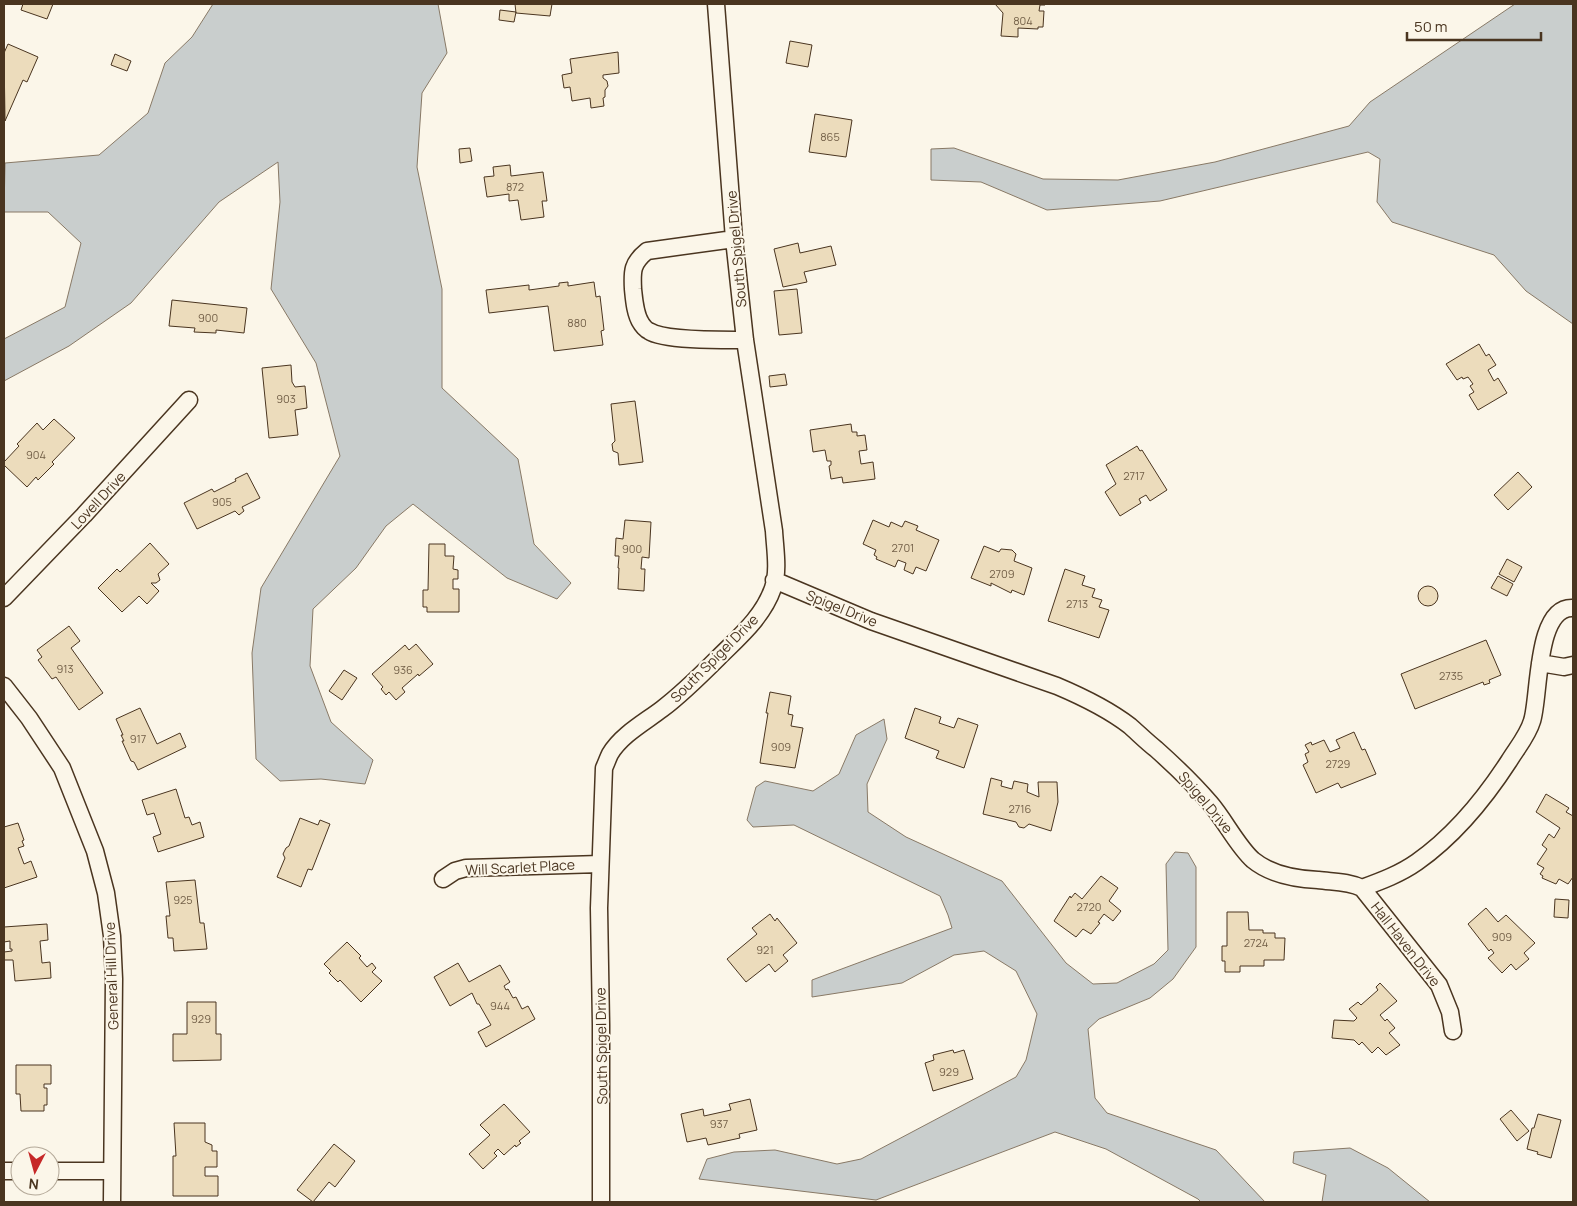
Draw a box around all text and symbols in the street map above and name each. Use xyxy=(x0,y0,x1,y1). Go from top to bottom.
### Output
scale bar xyxy=(1407,10,1541,42)
house number: 804 xyxy=(1013,13,1033,28)
text: 50 m xyxy=(1414,16,1448,37)
house number: 865 xyxy=(820,129,840,144)
house number: 872 xyxy=(506,179,524,194)
street label: South Spigel Drive xyxy=(721,190,751,308)
house number: 900 xyxy=(198,310,218,325)
house number: 880 xyxy=(567,315,587,330)
house number: 903 xyxy=(276,391,296,406)
house number: 904 xyxy=(26,447,46,462)
street label: Lovell Drive xyxy=(66,467,130,533)
house number: 2717 xyxy=(1123,468,1145,483)
house number: 905 xyxy=(212,494,232,509)
house number: 2701 xyxy=(892,540,914,555)
house number: 900 xyxy=(622,541,642,556)
house number: 2709 xyxy=(989,566,1015,581)
street label: Spigel Drive xyxy=(803,585,881,631)
house number: 2713 xyxy=(1066,596,1088,611)
street label: South Spigel Drive xyxy=(666,610,762,706)
house number: 913 xyxy=(56,661,74,676)
house number: 936 xyxy=(393,662,413,677)
house number: 2735 xyxy=(1439,668,1463,683)
house number: 917 xyxy=(130,731,146,746)
house number: 909 xyxy=(771,739,791,754)
house number: 2729 xyxy=(1326,756,1351,771)
street label: Spigel Drive xyxy=(1174,767,1238,837)
house number: 2716 xyxy=(1009,801,1032,816)
street label: Will Scarlet Place xyxy=(465,855,575,879)
house number: 925 xyxy=(173,892,193,907)
street label: Hall Haven Drive xyxy=(1367,898,1445,990)
house number: 2720 xyxy=(1077,899,1101,914)
street label: General Hill Drive xyxy=(100,922,122,1030)
house number: 909 xyxy=(1492,929,1512,944)
house number: 2724 xyxy=(1244,935,1268,950)
house number: 921 xyxy=(756,942,774,957)
street label: South Spigel Drive xyxy=(590,987,612,1105)
house number: 944 xyxy=(490,998,510,1013)
house number: 929 xyxy=(191,1011,211,1026)
house number: 929 xyxy=(939,1064,959,1079)
house number: 937 xyxy=(710,1116,728,1131)
north arrow xyxy=(10,1146,60,1196)
text: N xyxy=(28,1174,40,1194)

